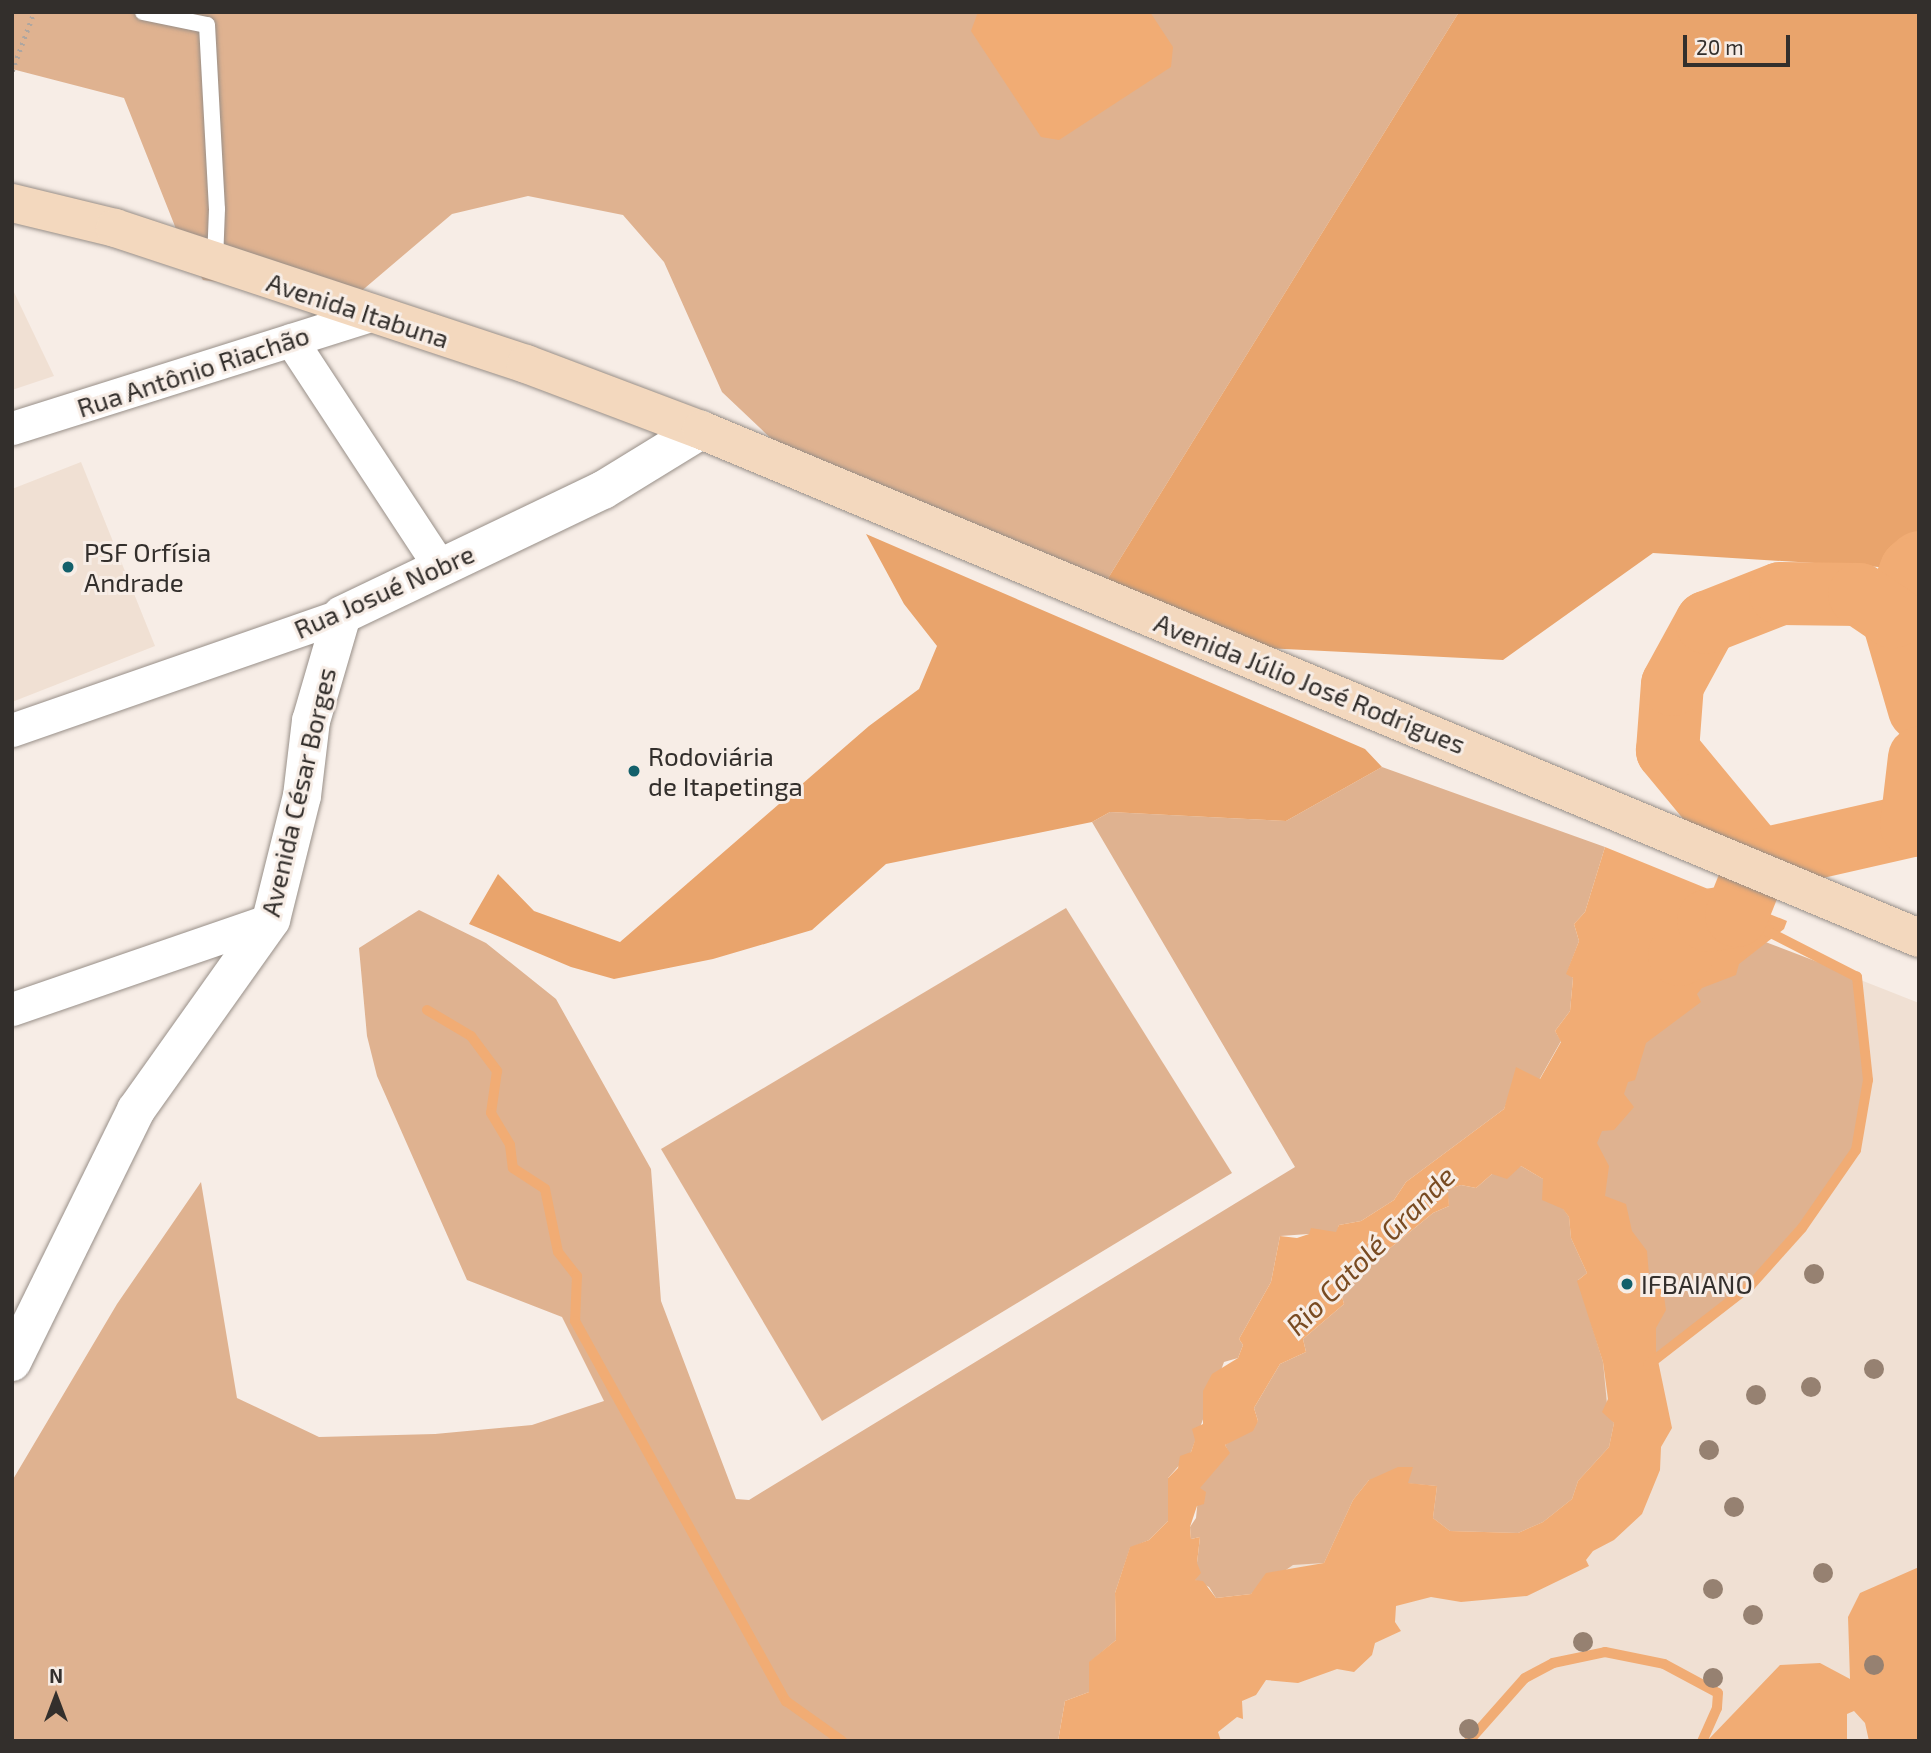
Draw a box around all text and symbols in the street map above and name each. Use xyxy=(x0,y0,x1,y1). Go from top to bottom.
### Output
scale bar xyxy=(1686,21,1793,65)
text: 20 m xyxy=(1696,34,1744,59)
street label: Avenida Itabuna xyxy=(263,266,453,354)
street label: Rua Antônio Riachão xyxy=(73,319,313,423)
place label: PSF Orfísia Andrade xyxy=(84,536,212,598)
street label: Rua Josué Nobre xyxy=(289,537,479,645)
marker: PSF Orfísia Andrade xyxy=(58,557,78,577)
street label: Avenida Júlio José Rodrigues xyxy=(1149,606,1471,760)
street label: Avenida César Borges xyxy=(254,664,342,920)
place label: Rodoviária de Itapetinga xyxy=(648,740,803,802)
marker: Rodoviária de Itapetinga xyxy=(626,763,642,779)
water label: Rio Catolé Grande xyxy=(1278,1158,1462,1342)
place label: IFBAIANO xyxy=(1641,1268,1753,1300)
marker: IFBAIANO xyxy=(1619,1276,1635,1292)
north arrow xyxy=(21,1662,91,1732)
text: N xyxy=(49,1664,63,1687)

